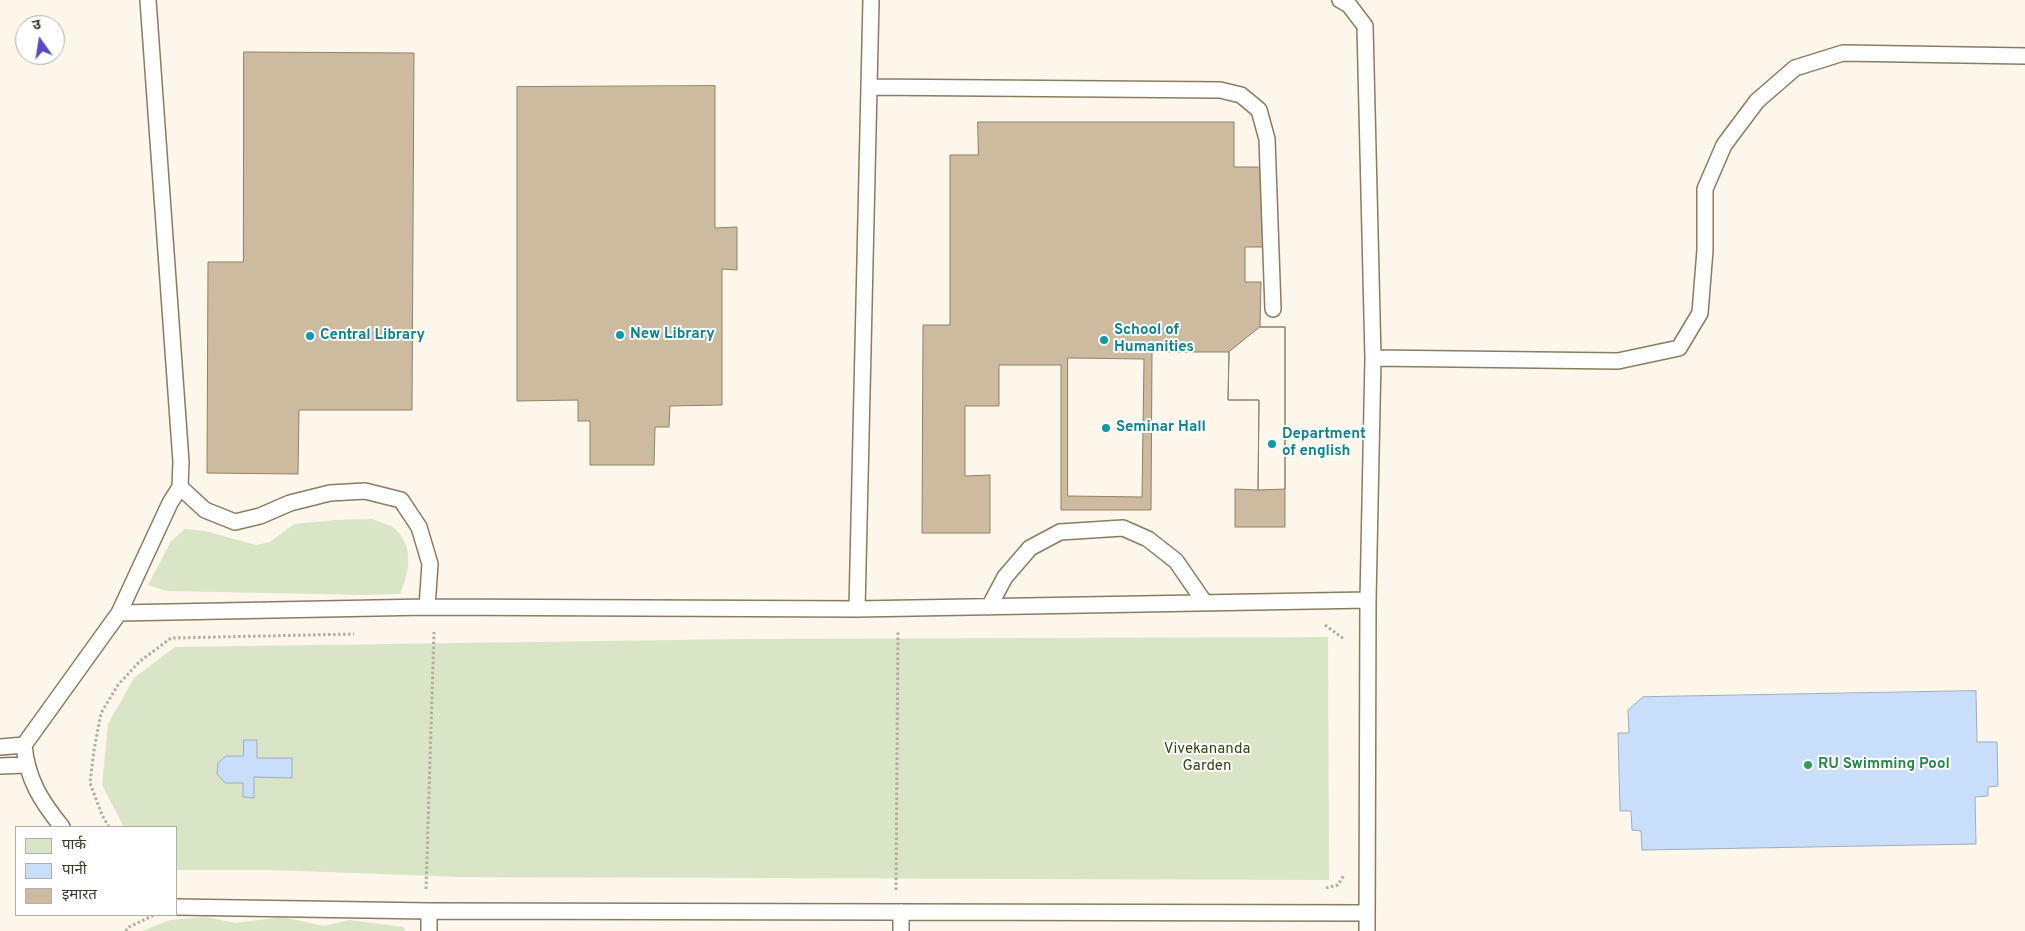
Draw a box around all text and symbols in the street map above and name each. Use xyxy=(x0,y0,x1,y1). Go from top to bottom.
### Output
north arrow xyxy=(15,15,65,65)
text: उ xyxy=(31,17,43,35)
place label: School of Humanities xyxy=(1114,322,1194,357)
place label: New Library xyxy=(630,326,715,344)
place label: Central Library xyxy=(320,327,425,345)
marker: New Library xyxy=(614,329,626,341)
marker: Central Library xyxy=(304,330,316,342)
marker: School of Humanities xyxy=(1098,334,1110,346)
place label: Seminar Hall xyxy=(1116,419,1206,437)
marker: Seminar Hall xyxy=(1100,422,1112,434)
place label: Department of english xyxy=(1282,426,1366,461)
marker: Department of english xyxy=(1266,438,1278,450)
park label: Vivekananda Garden xyxy=(1164,741,1250,776)
place label: RU Swimming Pool xyxy=(1818,756,1950,774)
marker: RU Swimming Pool xyxy=(1802,759,1814,771)
legend xyxy=(15,826,178,916)
text: पार्क xyxy=(62,836,86,855)
text: पानी xyxy=(62,861,87,880)
text: इमारत xyxy=(62,886,97,905)

